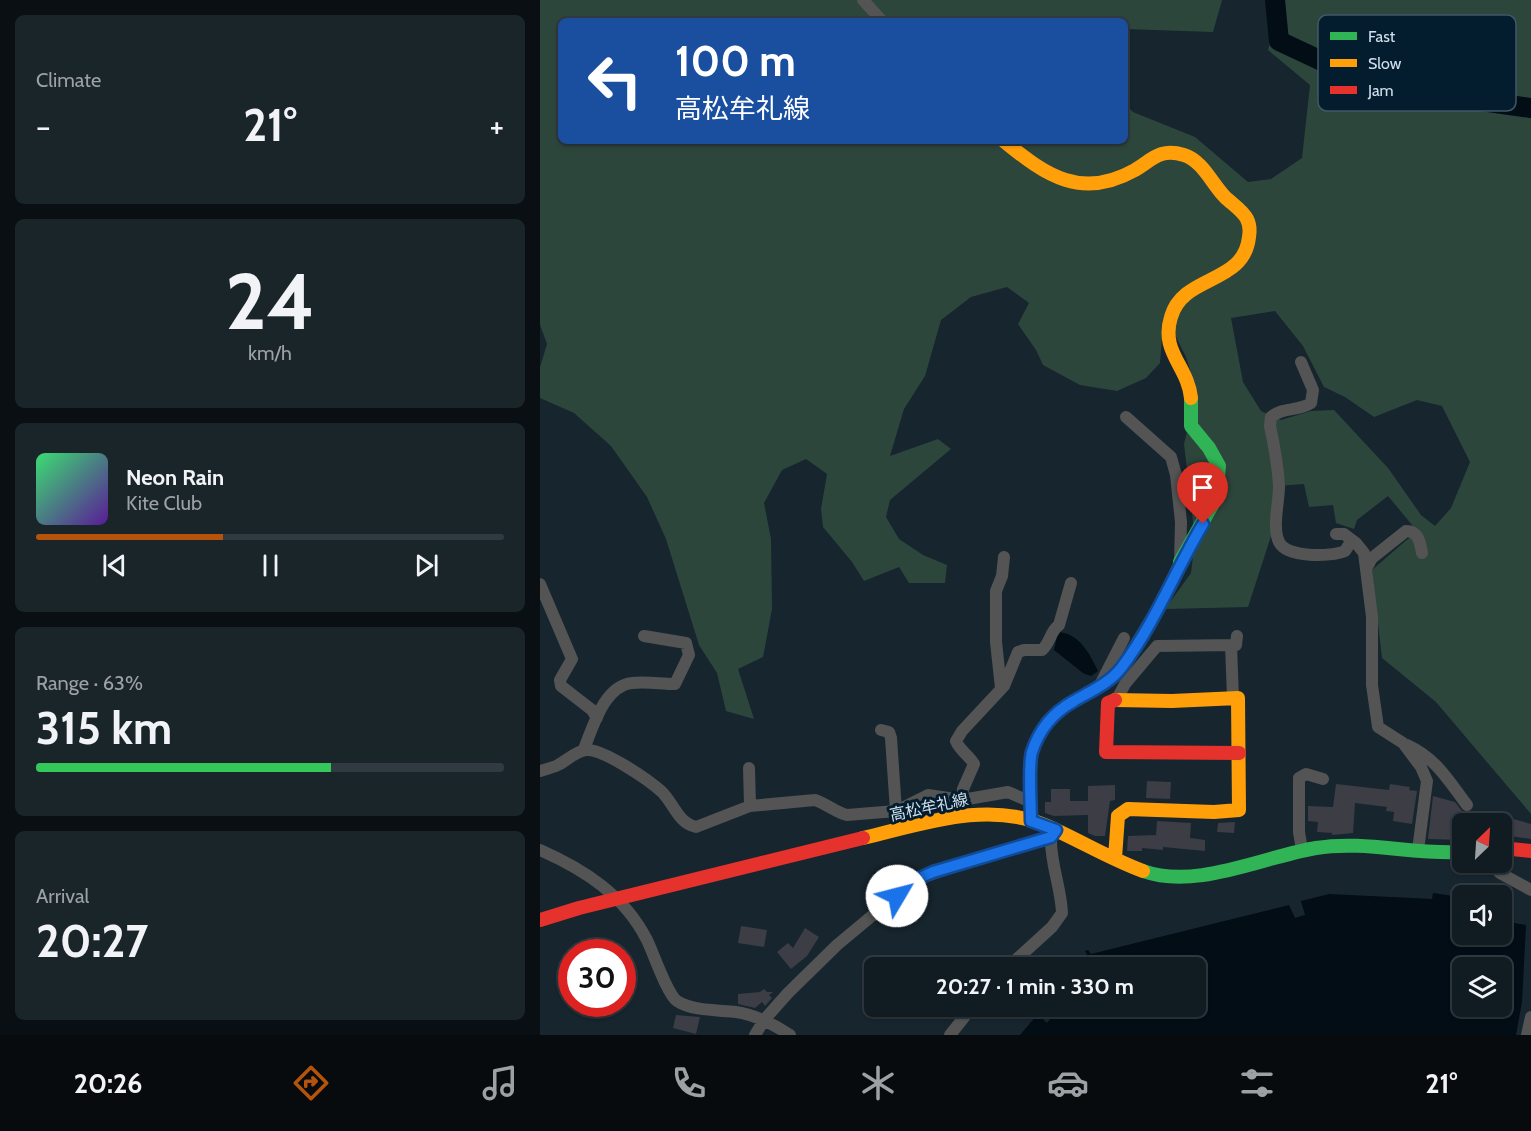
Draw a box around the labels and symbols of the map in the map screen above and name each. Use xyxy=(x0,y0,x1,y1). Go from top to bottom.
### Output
legend xyxy=(1318,15,1516,111)
text: Fast xyxy=(1368,27,1396,46)
text: Slow xyxy=(1368,54,1402,73)
text: Jam xyxy=(1367,81,1394,100)
pin xyxy=(1177,462,1228,524)
street label: 高松牟礼線 xyxy=(888,789,970,825)
north arrow xyxy=(1452,813,1512,873)
position arrow xyxy=(865,864,929,928)
speed limit sign: 30 xyxy=(558,939,636,1017)

